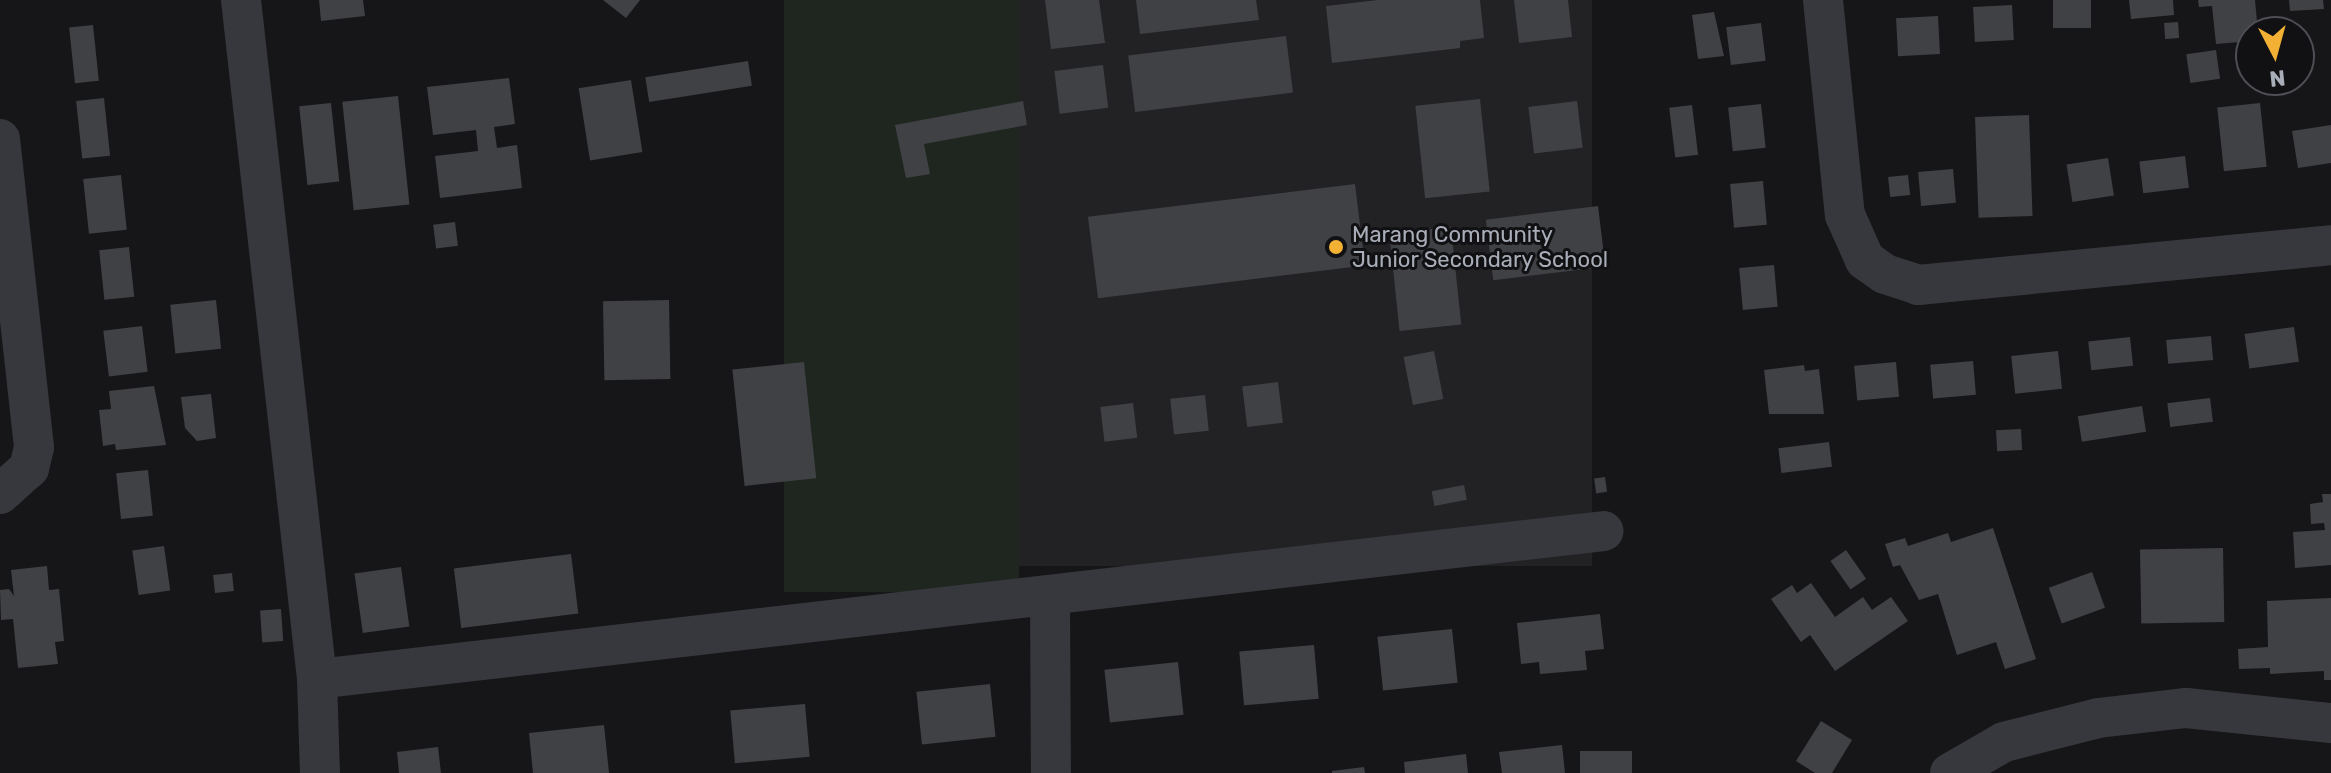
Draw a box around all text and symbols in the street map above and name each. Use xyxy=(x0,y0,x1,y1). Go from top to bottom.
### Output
north arrow xyxy=(2235,16,2315,96)
text: N xyxy=(2268,64,2287,93)
place label: Marang Community Junior Secondary School xyxy=(1352,221,1609,272)
marker: Marang Community Junior Secondary School xyxy=(1327,238,1345,256)

